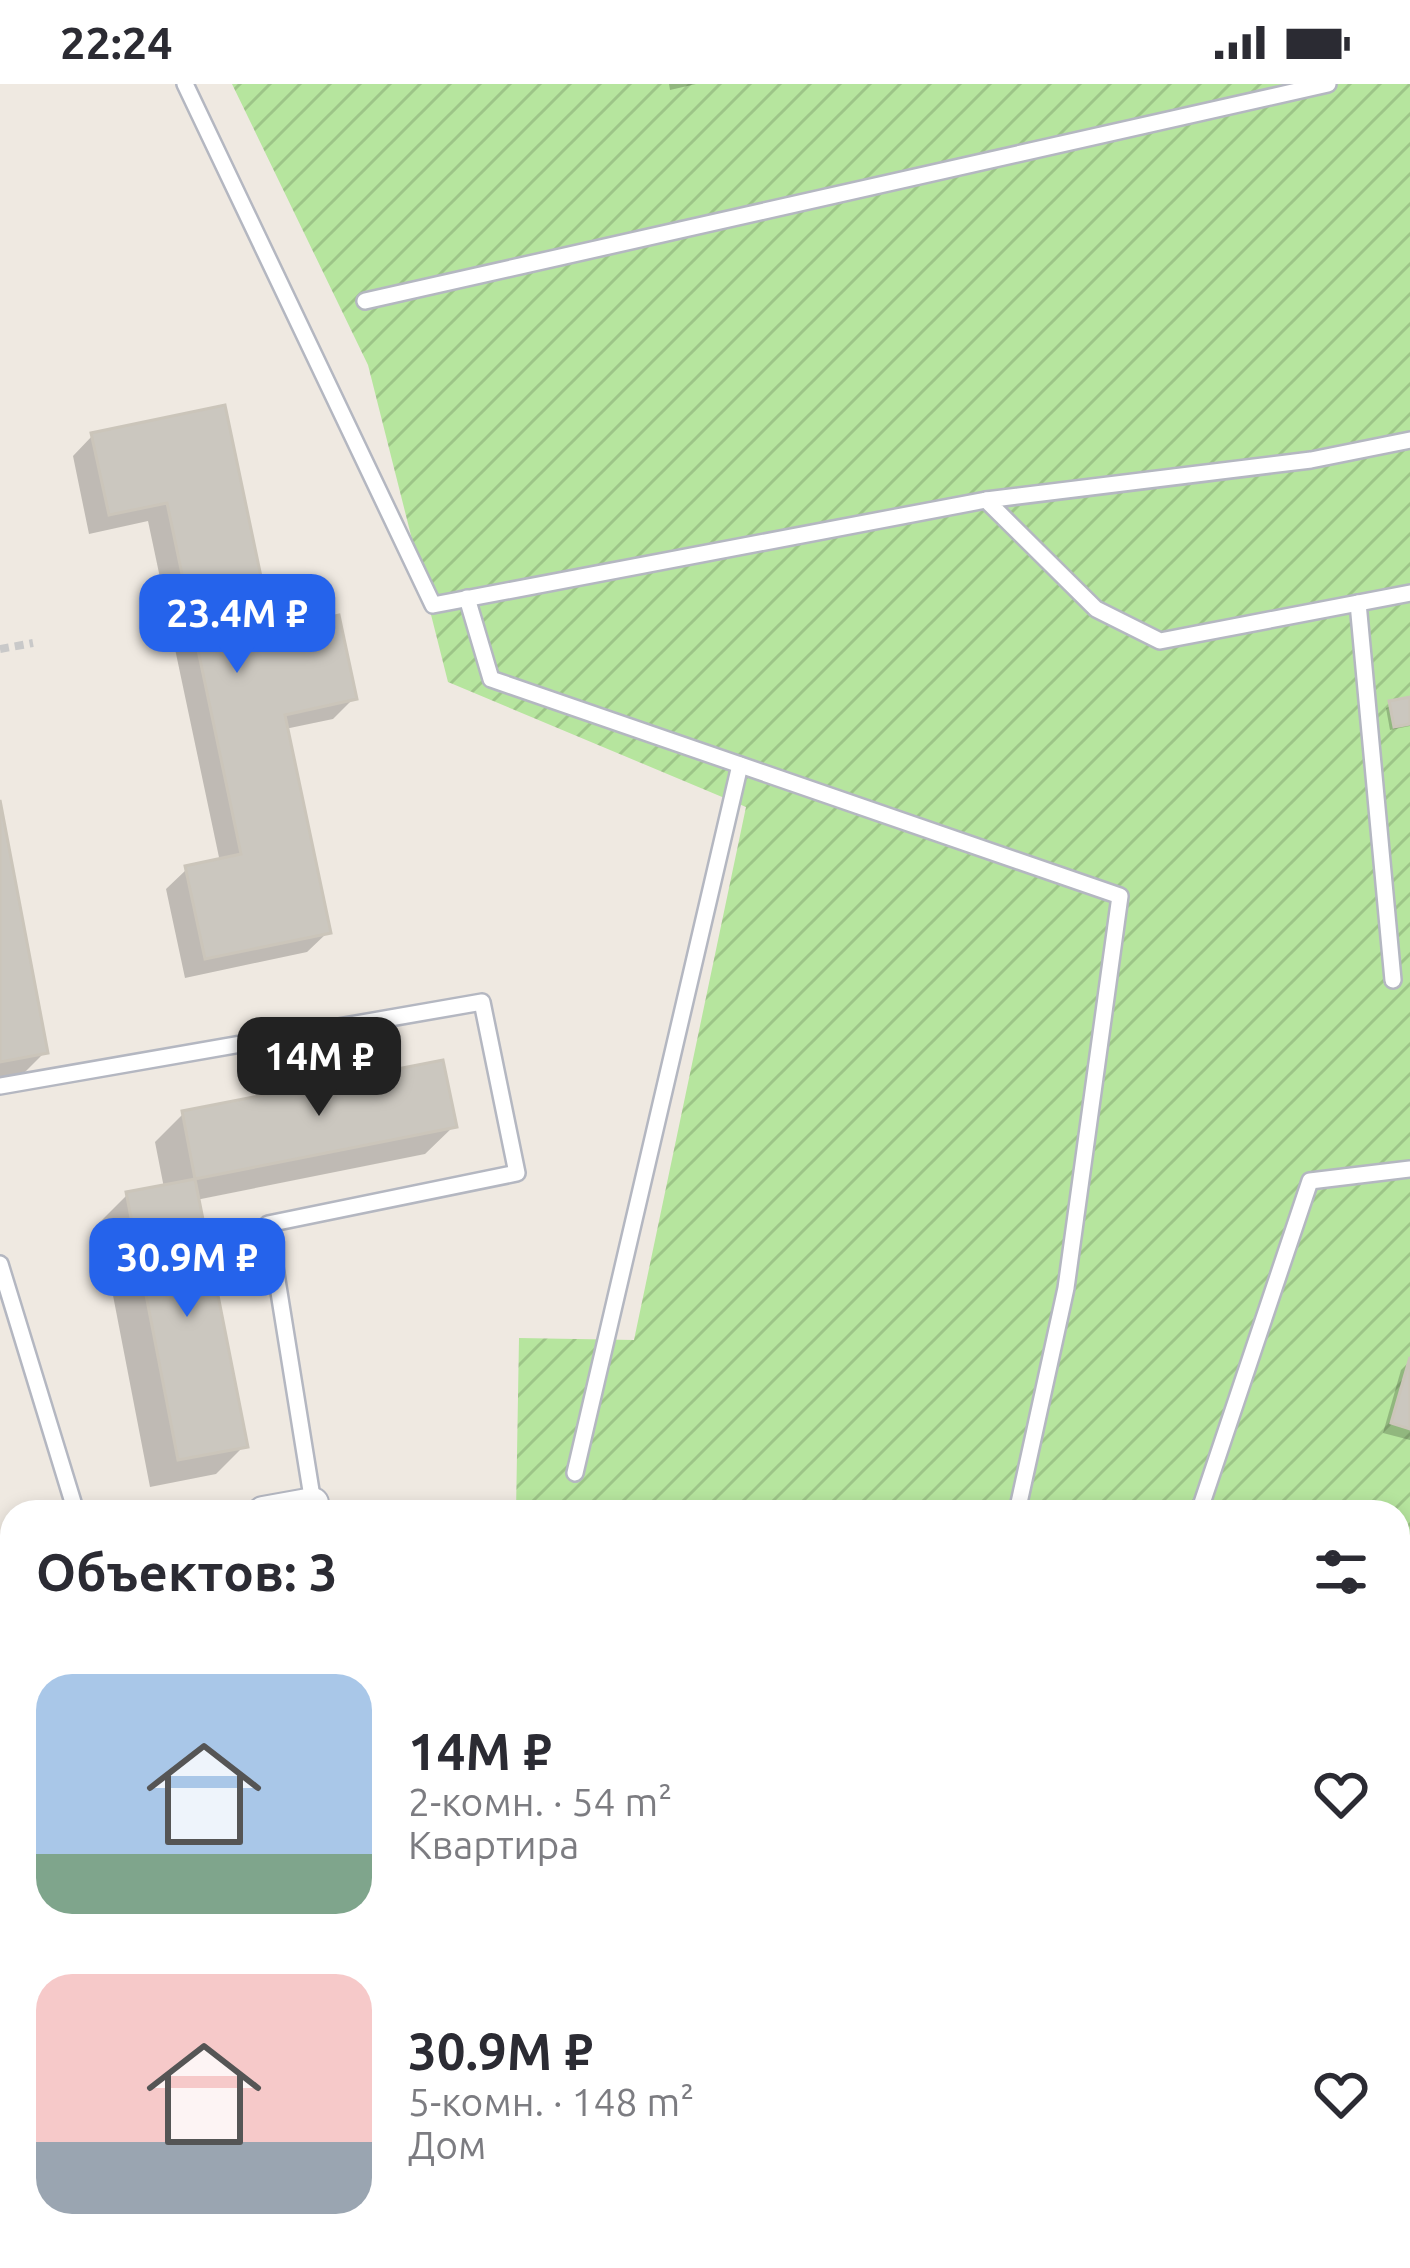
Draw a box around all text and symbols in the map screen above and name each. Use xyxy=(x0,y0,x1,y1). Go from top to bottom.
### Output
text: 22:24 xyxy=(60,17,173,68)
pin: 23.4M ₽ xyxy=(126,574,348,676)
text: 23.4M ₽ xyxy=(166,591,308,634)
pin: 14M ₽ xyxy=(235,1017,403,1119)
text: 14M ₽ xyxy=(264,1034,374,1077)
pin: 30.9M ₽ xyxy=(76,1218,298,1320)
text: 30.9M ₽ xyxy=(116,1235,258,1278)
icon: filters xyxy=(1308,1539,1374,1605)
text: Объектов: 3 xyxy=(36,1543,337,1601)
icon: home xyxy=(132,1722,276,1866)
text: 14M ₽ xyxy=(408,1722,552,1780)
icon: heart xyxy=(1308,1761,1374,1827)
text: 2-комн. · 54 m² xyxy=(408,1780,672,1823)
text: Квартира xyxy=(408,1823,579,1866)
icon: home xyxy=(132,2022,276,2166)
text: 30.9M ₽ xyxy=(408,2022,593,2080)
icon: heart xyxy=(1308,2061,1374,2127)
text: 5-комн. · 148 m² xyxy=(408,2080,694,2123)
text: Дом xyxy=(408,2123,486,2166)

